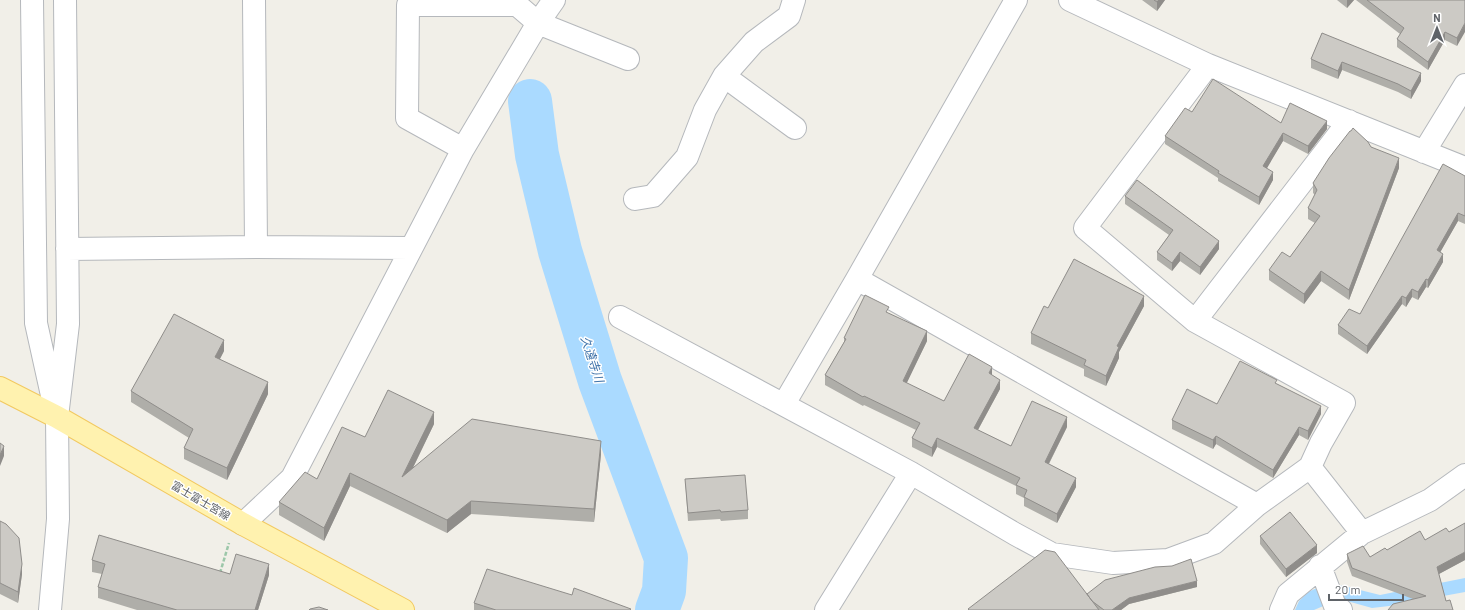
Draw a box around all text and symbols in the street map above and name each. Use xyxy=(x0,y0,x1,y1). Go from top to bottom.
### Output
north arrow xyxy=(1417,8,1457,48)
text: N xyxy=(1433,11,1441,24)
water label: 久遠寺川 xyxy=(579,334,608,386)
street label: 富士富士宮線 xyxy=(169,478,233,522)
scale bar xyxy=(1329,576,1403,602)
text: 20 m xyxy=(1335,582,1361,596)

